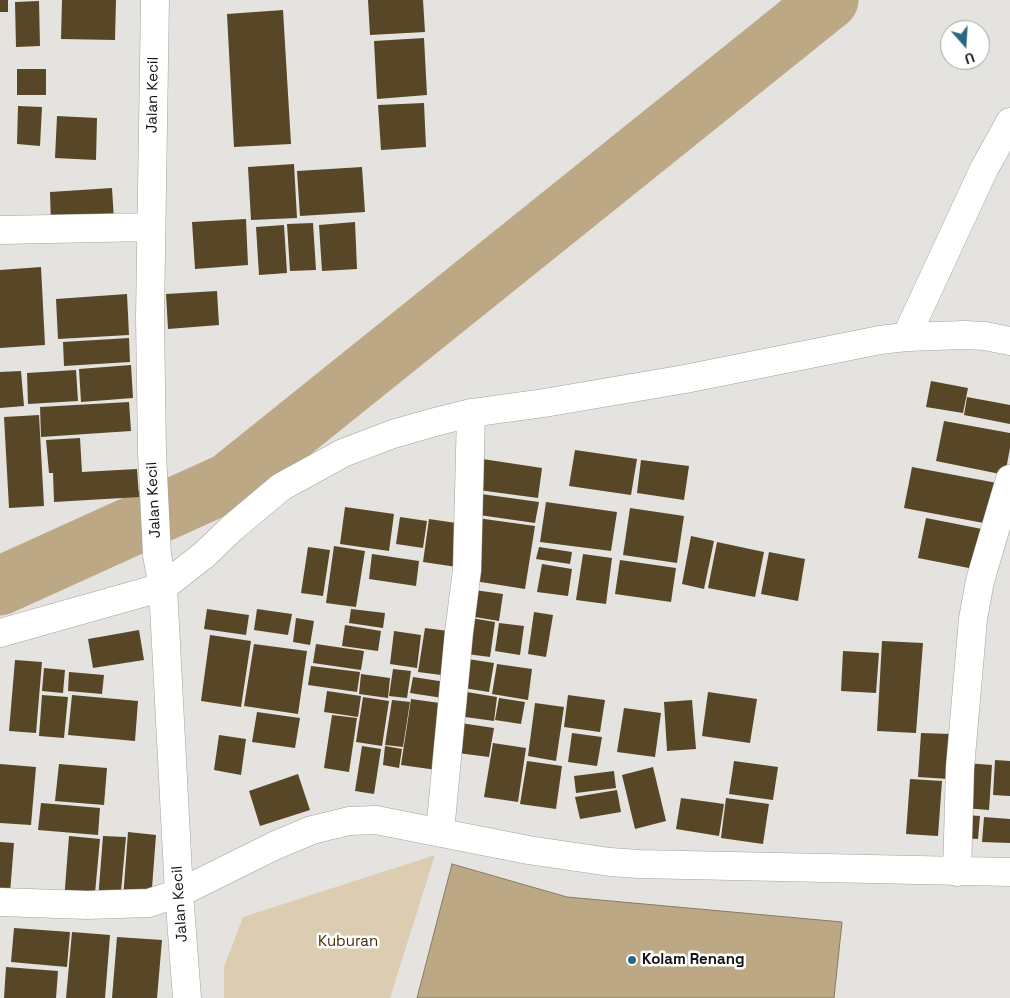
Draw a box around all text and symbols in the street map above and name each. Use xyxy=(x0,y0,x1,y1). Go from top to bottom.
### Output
north arrow xyxy=(940,20,990,70)
text: U xyxy=(962,48,977,68)
street label: Jalan Kecil xyxy=(143,57,163,133)
street label: Jalan Kecil xyxy=(143,461,165,539)
street label: Jalan Kecil xyxy=(168,865,192,943)
park label: Kuburan xyxy=(318,933,378,951)
place label: Kolam Renang xyxy=(642,951,744,969)
marker: Kolam Renang xyxy=(626,954,638,966)

